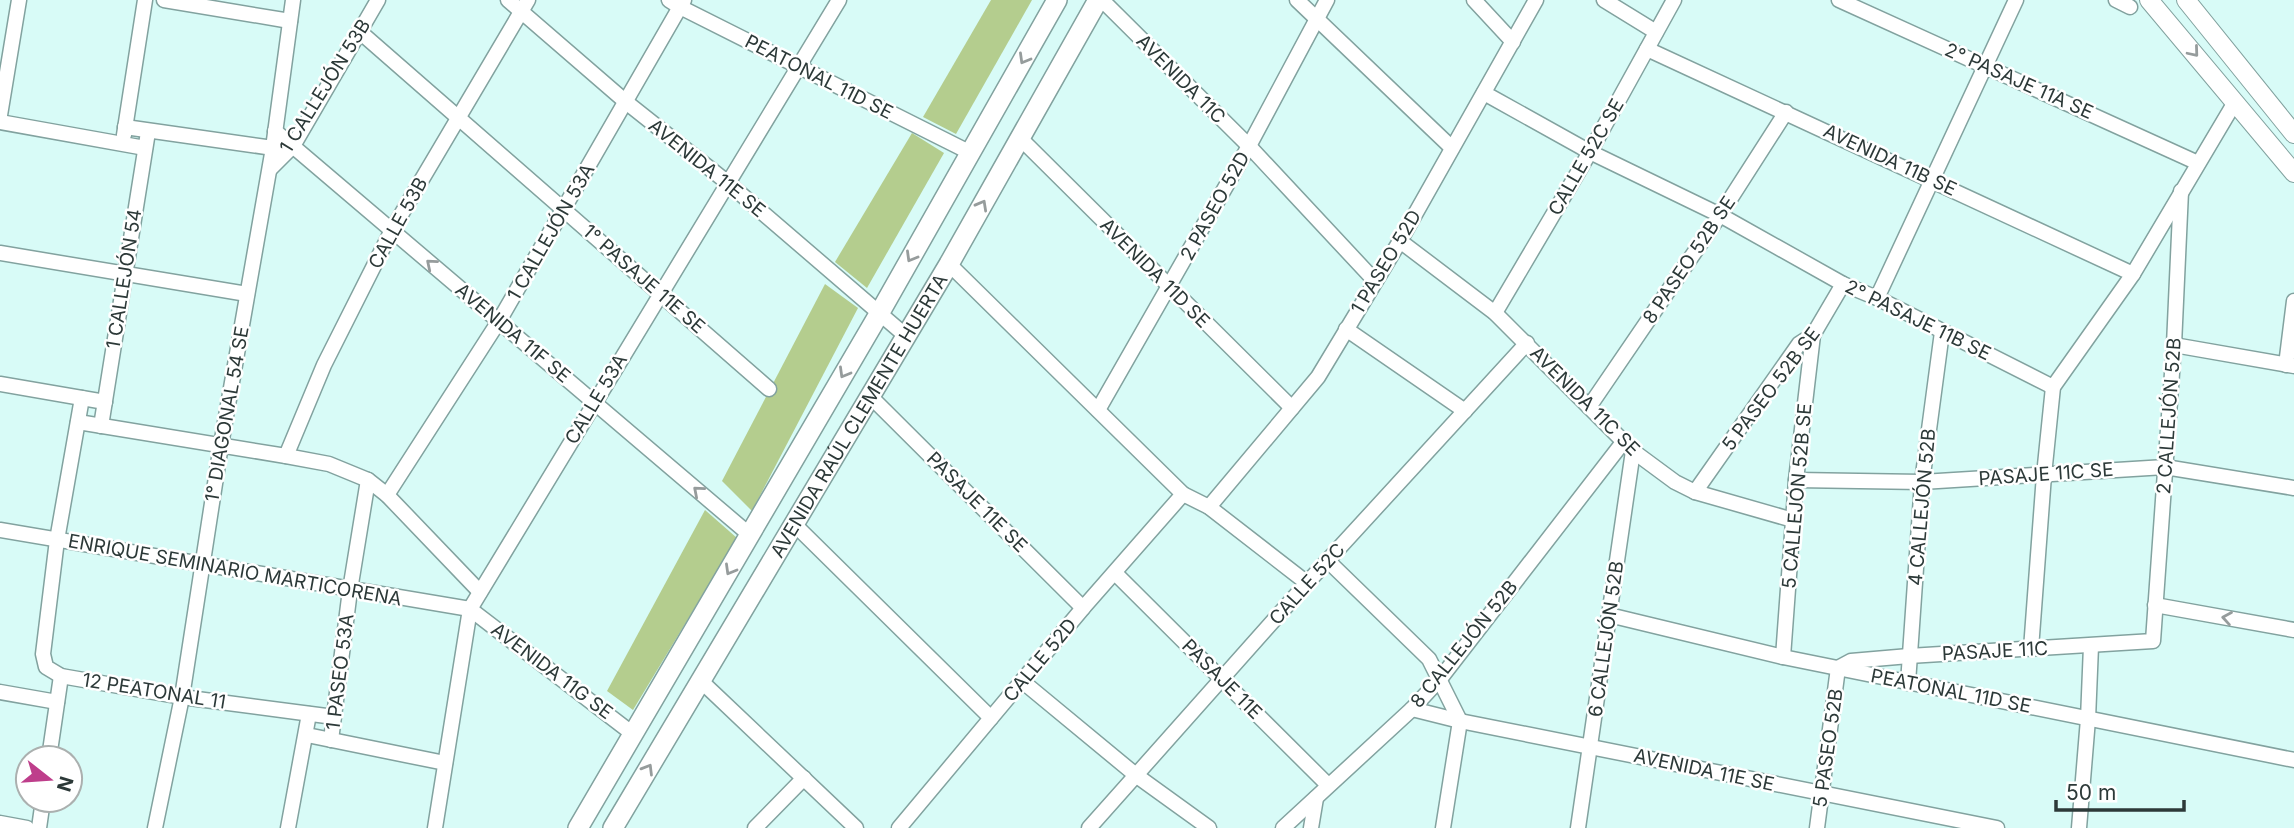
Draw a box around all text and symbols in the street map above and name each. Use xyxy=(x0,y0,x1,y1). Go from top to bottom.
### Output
street label: 1 CALLEJÓN 53B xyxy=(275,15,375,157)
street label: PEATONAL 11D SE xyxy=(741,30,897,124)
street label: AVENIDA 11C xyxy=(1132,30,1230,128)
street label: 2° PASAJE 11A SE xyxy=(1941,38,2097,124)
one-way arrow xyxy=(2186,43,2198,56)
one-way arrow xyxy=(1019,52,1032,65)
street label: CALLE 52C SE xyxy=(1543,95,1629,219)
street label: AVENIDA 11E SE xyxy=(644,114,770,222)
street label: AVENIDA 11B SE xyxy=(1820,119,1960,201)
street label: 2 PASEO 52D xyxy=(1176,147,1254,265)
street label: 1 CALLEJÓN 53A xyxy=(503,160,599,304)
street label: CALLE 53B xyxy=(364,173,432,273)
street label: 8 PASEO 52B SE xyxy=(1638,192,1740,328)
one-way arrow xyxy=(974,199,987,212)
street label: 1 PASEO 52D xyxy=(1346,206,1426,318)
street label: 1 CALLEJÓN 54 xyxy=(102,207,146,351)
street label: AVENIDA 11D SE xyxy=(1095,213,1215,333)
street label: 1° PASAJE 11E SE xyxy=(578,220,710,338)
one-way arrow xyxy=(906,250,919,263)
one-way arrow xyxy=(427,260,440,272)
street label: AVENIDA RAÚL CLEMENTE HUERTA xyxy=(765,270,952,562)
street label: 2° PASAJE 11B SE xyxy=(1841,275,1995,365)
street label: AVENIDA 11F SE xyxy=(451,278,575,388)
street label: 5 PASEO 52B SE xyxy=(1717,323,1825,455)
street label: 1° DIAGONAL 54 SE xyxy=(200,324,254,504)
street label: 2 CALLEJÓN 52B xyxy=(2152,337,2186,495)
street label: AVENIDA 11C SE xyxy=(1525,341,1645,461)
street label: CALLE 53A xyxy=(560,350,632,448)
one-way arrow xyxy=(840,366,853,379)
street label: 5 CALLEJÓN 52B SE xyxy=(1777,402,1817,590)
street label: 4 CALLEJÓN 52B xyxy=(1904,427,1940,587)
street label: PASAJE 11E SE xyxy=(922,447,1032,557)
street label: PASAJE 11C SE xyxy=(1978,458,2114,490)
one-way arrow xyxy=(693,487,706,499)
street label: ENRIQUE SEMINARIO MARTICORENA xyxy=(66,529,404,611)
street label: CALLE 52C xyxy=(1264,538,1350,630)
street label: 6 CALLEJÓN 52B xyxy=(1584,560,1628,718)
one-way arrow xyxy=(725,562,738,575)
street label: 8 CALLEJÓN 52B xyxy=(1406,576,1522,712)
one-way arrow xyxy=(2221,611,2233,626)
street label: 1 PASEO 53A xyxy=(321,613,359,731)
street label: CALLE 52D xyxy=(998,614,1082,706)
street label: AVENIDA 11G SE xyxy=(487,618,617,724)
street label: PASAJE 11E xyxy=(1177,634,1267,724)
street label: PASAJE 11C xyxy=(1941,637,2049,665)
street label: PEATONAL 11D SE xyxy=(1869,664,2033,718)
street label: 12 PEATONAL 11 xyxy=(81,668,227,714)
street label: 5 PASEO 52B xyxy=(1808,687,1848,809)
north arrow xyxy=(14,744,84,814)
street label: AVENIDA 11E SE xyxy=(1632,744,1776,796)
one-way arrow xyxy=(639,764,652,777)
scale bar xyxy=(2056,768,2184,812)
text: N xyxy=(52,774,78,794)
text: 50 m xyxy=(2066,780,2116,805)

